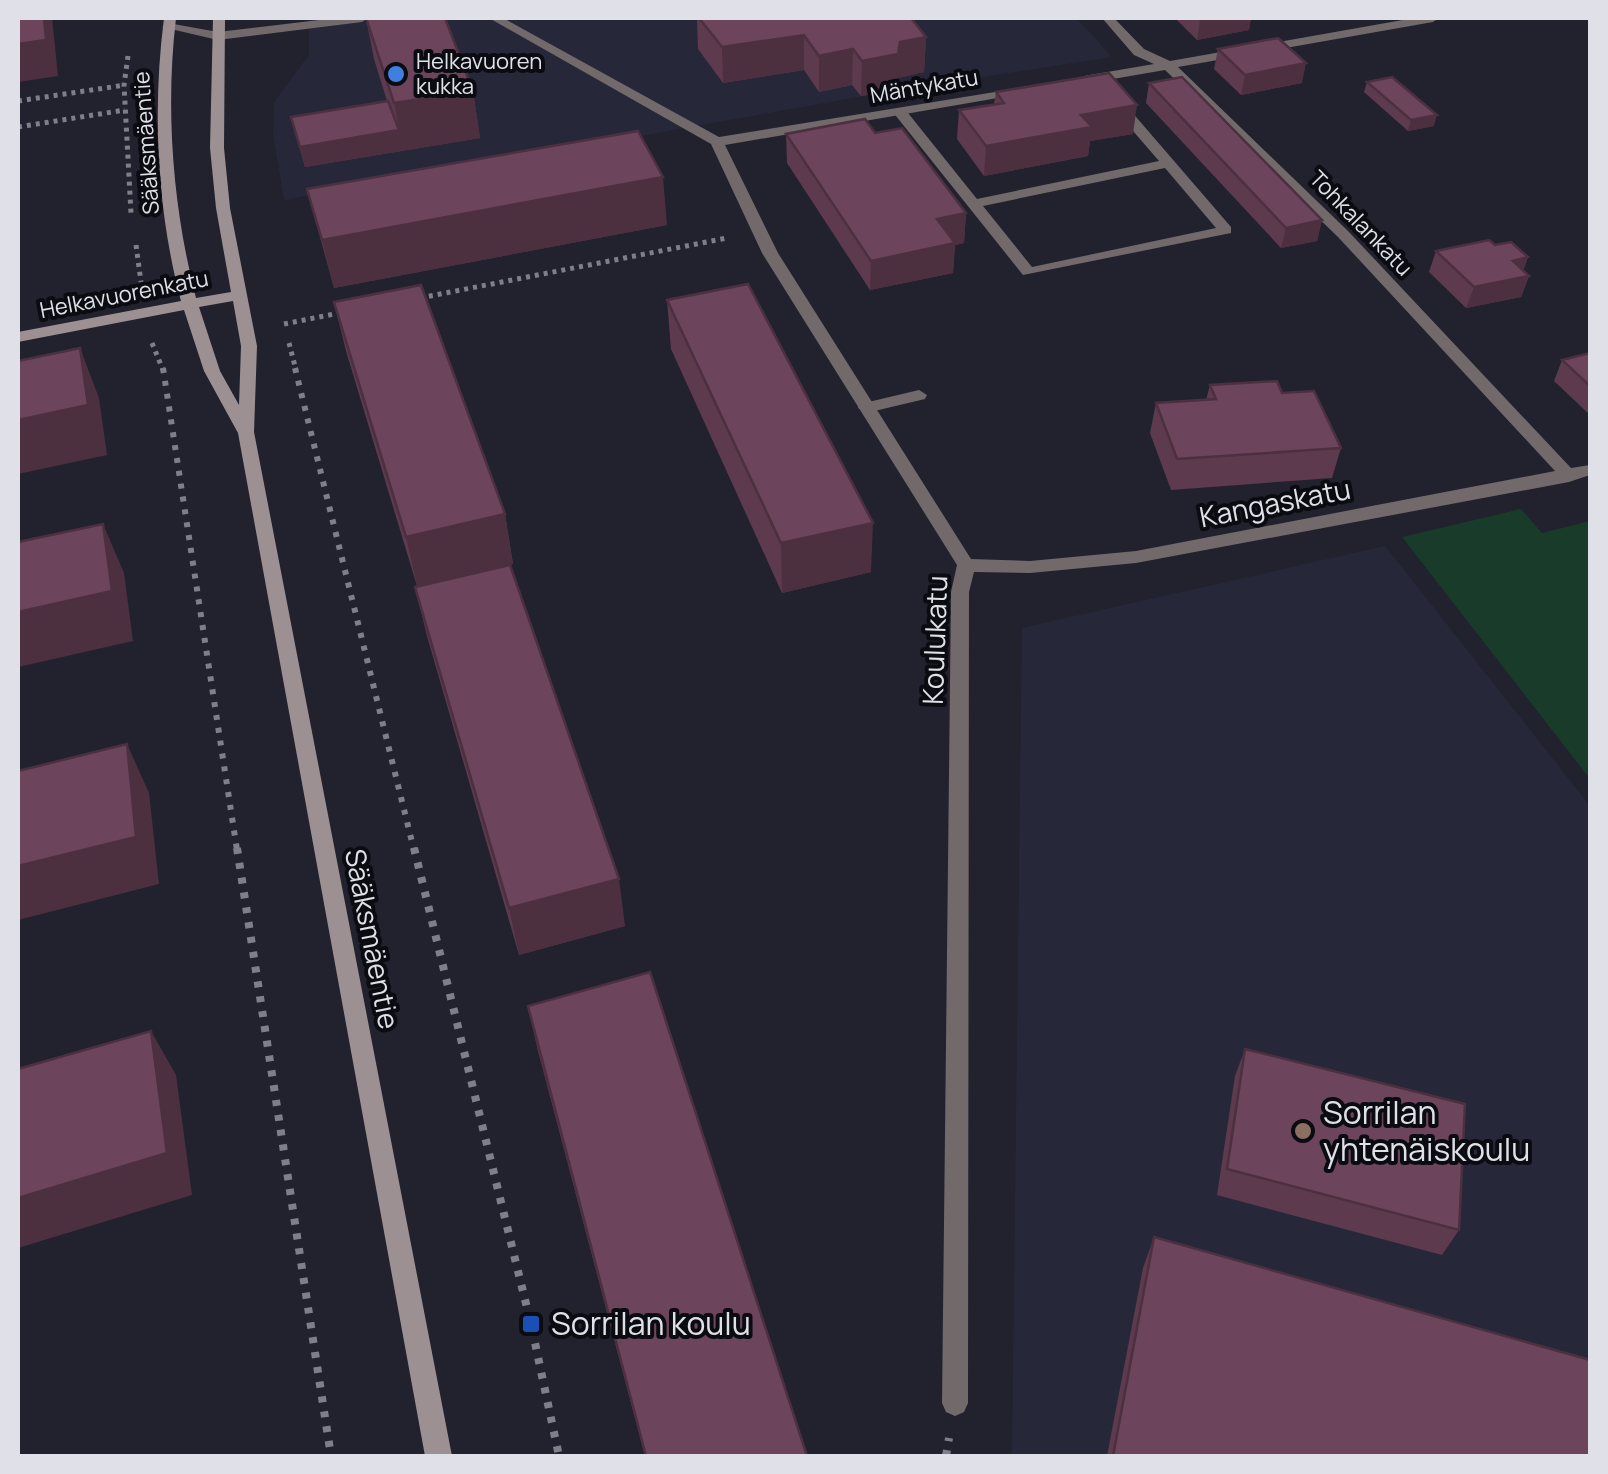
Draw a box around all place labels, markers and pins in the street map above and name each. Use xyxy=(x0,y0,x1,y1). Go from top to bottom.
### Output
place label: Helkavuoren kukka xyxy=(416,46,542,101)
marker: Helkavuoren kukka xyxy=(385,63,407,85)
place label: Sorrilan yhtenäiskoulu xyxy=(1323,1090,1530,1171)
marker: Sorrilan yhtenäiskoulu xyxy=(1292,1120,1314,1142)
place label: Sorrilan koulu xyxy=(551,1301,751,1345)
marker: Sorrilan koulu xyxy=(520,1313,542,1335)

